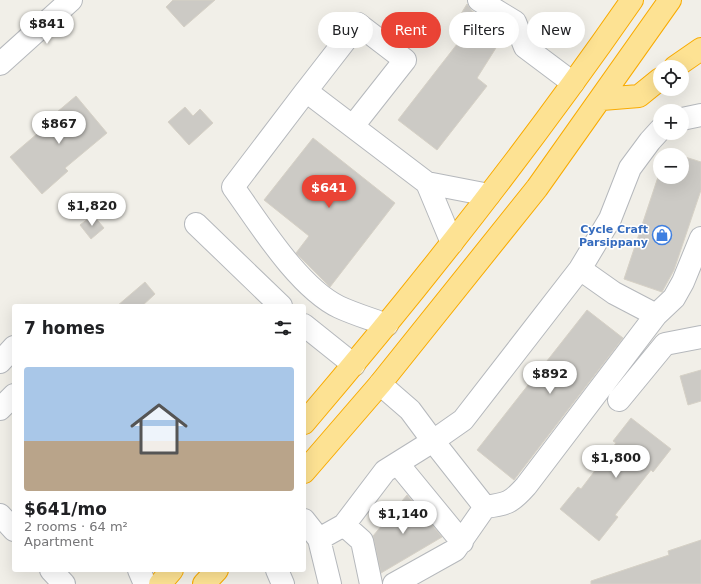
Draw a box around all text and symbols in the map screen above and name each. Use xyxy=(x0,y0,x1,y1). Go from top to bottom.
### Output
pin: $841 xyxy=(23,11,71,45)
chip: Buy xyxy=(318,12,373,48)
chip: Rent xyxy=(381,12,441,48)
chip: Filters xyxy=(449,12,519,48)
chip: New xyxy=(527,12,585,48)
text: $841 xyxy=(29,16,65,31)
map controls xyxy=(653,60,689,184)
button: locate xyxy=(653,60,689,96)
button: + xyxy=(653,104,689,140)
pin: $867 xyxy=(35,111,83,145)
text: $867 xyxy=(41,116,77,131)
button: − xyxy=(653,148,689,184)
pin: $641 xyxy=(305,175,353,209)
text: $641 xyxy=(311,180,347,195)
pin: $1,820 xyxy=(59,193,125,227)
text: $1,820 xyxy=(67,198,117,213)
place label: Cycle Craft Parsippany xyxy=(579,223,648,249)
shop icon: Cycle Craft Parsippany xyxy=(651,224,673,246)
icon: filters xyxy=(272,317,294,339)
text: 7 homes xyxy=(24,318,105,338)
pin: $892 xyxy=(526,361,574,395)
text: $892 xyxy=(532,366,568,381)
icon: home xyxy=(123,393,195,465)
pin: $1,800 xyxy=(583,445,649,479)
text: $1,800 xyxy=(591,450,641,465)
text: $641/mo xyxy=(24,499,107,519)
pin: $1,140 xyxy=(370,501,436,535)
text: $1,140 xyxy=(378,506,428,521)
text: 2 rooms · 64 m² xyxy=(24,519,128,534)
text: Apartment xyxy=(24,534,94,549)

